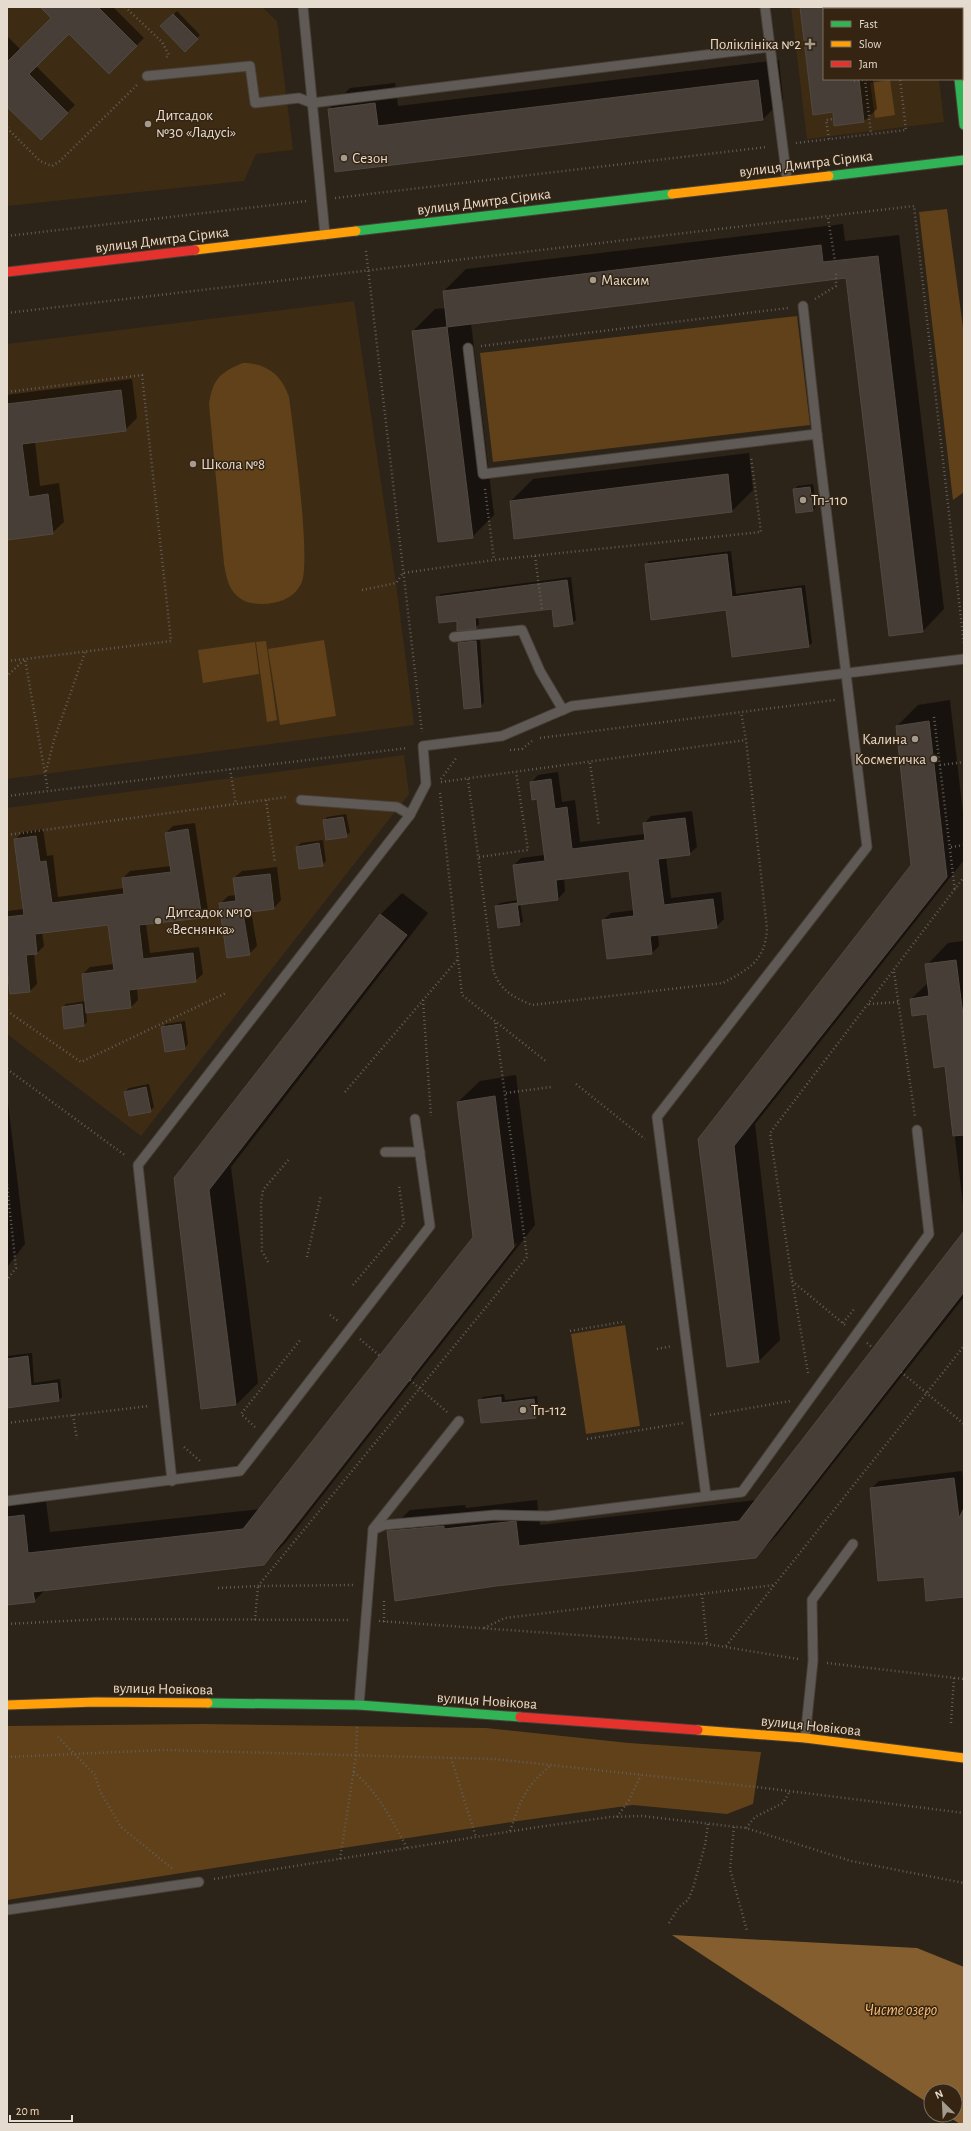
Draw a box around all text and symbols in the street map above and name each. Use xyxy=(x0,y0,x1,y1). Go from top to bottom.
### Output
legend xyxy=(823,8,963,80)
text: Fast xyxy=(859,18,878,30)
place label: Поліклініка №2 xyxy=(709,37,801,52)
marker: Поліклініка №2 xyxy=(804,38,816,50)
text: Slow xyxy=(859,38,881,50)
text: Jam xyxy=(859,58,878,70)
place label: Дитсадок №30 «Ладусі» xyxy=(156,108,236,140)
marker: Дитсадок №30 «Ладусі» xyxy=(143,119,153,129)
street label: вулиця Дмитра Сірика xyxy=(738,148,874,180)
place label: Сезон xyxy=(352,151,388,166)
marker: Сезон xyxy=(339,153,349,163)
street label: вулиця Дмитра Сірика xyxy=(416,186,552,218)
street label: вулиця Дмитра Сірика xyxy=(94,224,230,256)
place label: Максим xyxy=(601,273,649,288)
marker: Максим xyxy=(588,275,598,285)
place label: Школа №8 xyxy=(201,457,265,472)
marker: Школа №8 xyxy=(188,459,198,469)
place label: Тп-110 xyxy=(811,493,848,508)
marker: Тп-110 xyxy=(798,495,808,505)
place label: Калина xyxy=(862,732,907,747)
marker: Калина xyxy=(910,734,920,744)
place label: Косметичка xyxy=(855,752,926,767)
marker: Косметичка xyxy=(929,754,939,764)
place label: Дитсадок №10 «Веснянка» xyxy=(166,905,252,937)
marker: Дитсадок №10 «Веснянка» xyxy=(153,916,163,926)
place label: Тп-112 xyxy=(531,1403,567,1418)
marker: Тп-112 xyxy=(518,1405,528,1415)
street label: вулиця Новікова xyxy=(113,1681,213,1697)
street label: вулиця Новікова xyxy=(436,1690,538,1712)
street label: вулиця Новікова xyxy=(760,1713,862,1739)
water label: Чисте озеро xyxy=(865,2002,937,2019)
north arrow xyxy=(923,2083,963,2123)
text: N xyxy=(933,2088,945,2101)
scale bar xyxy=(10,2097,72,2123)
text: 20 m xyxy=(16,2105,39,2117)

